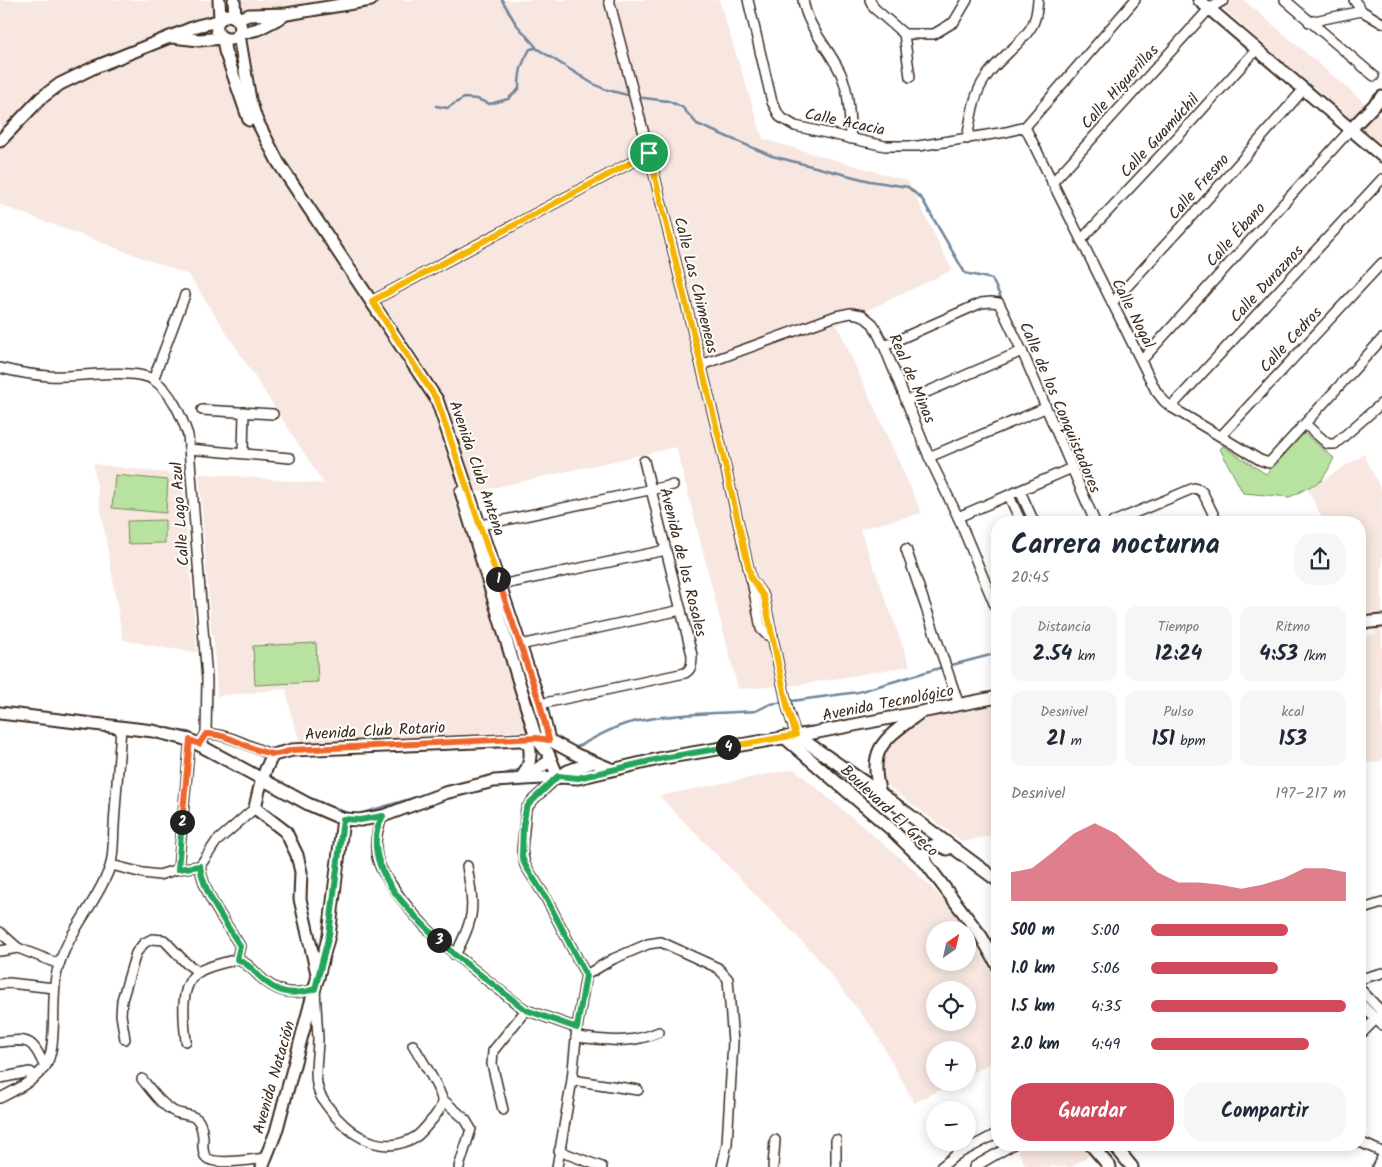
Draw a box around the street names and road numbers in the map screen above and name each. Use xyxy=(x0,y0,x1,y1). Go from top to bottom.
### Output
street label: Calle Higuerillas xyxy=(1075,39,1165,135)
street label: Calle Guamúchil xyxy=(1114,88,1206,184)
street label: Calle Acacia xyxy=(802,102,887,143)
street label: Calle Fresno xyxy=(1162,148,1236,226)
street label: Calle Ébano xyxy=(1200,197,1272,273)
street label: Calle Las Chimeneas xyxy=(666,214,725,356)
street label: Calle Duraznos xyxy=(1224,239,1310,329)
street label: Calle Nogal xyxy=(1104,274,1161,353)
street label: Calle Cedros xyxy=(1254,301,1329,379)
street label: Calle de los Conquistadores xyxy=(1012,318,1107,497)
street label: Real de Minas xyxy=(882,330,942,427)
street label: Avenida Club Antena xyxy=(442,397,511,540)
street label: Calle Lago Azul xyxy=(164,461,197,567)
street label: Avenida de los Rosales xyxy=(652,485,713,640)
street label: Avenida Tecnológico xyxy=(820,678,956,728)
street label: Avenida Club Rotario xyxy=(304,715,446,748)
street label: Boulevard El Greco xyxy=(834,759,944,863)
street label: Avenida Natación xyxy=(246,1018,303,1137)

